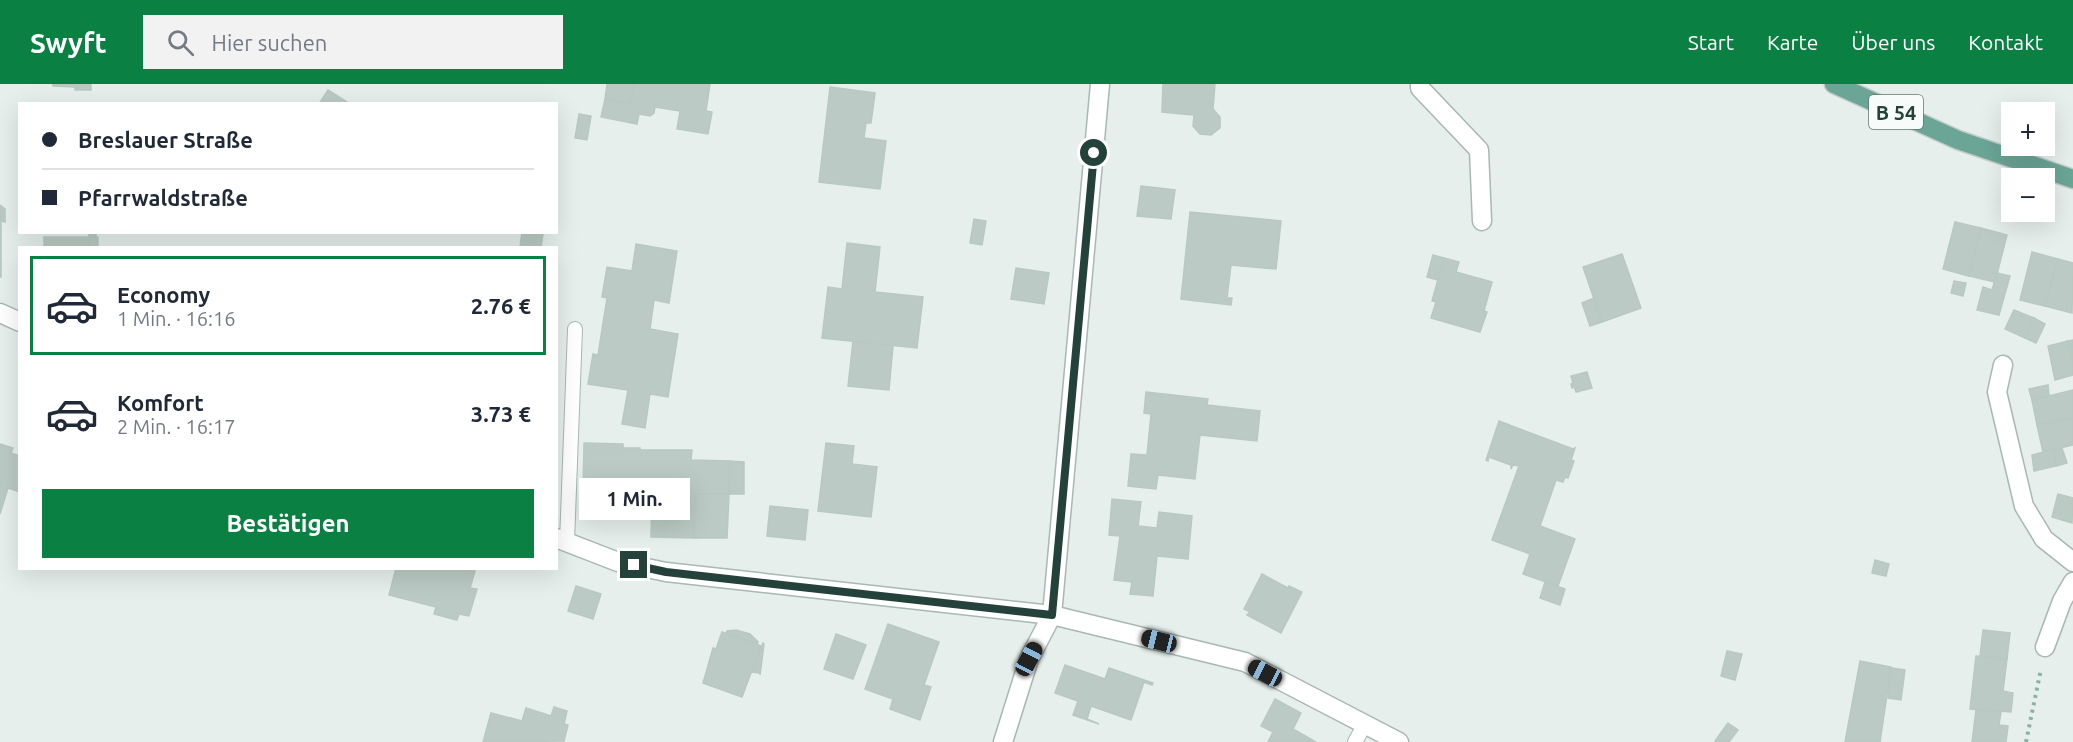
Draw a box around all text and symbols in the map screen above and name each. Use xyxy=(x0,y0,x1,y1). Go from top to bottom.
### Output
search box xyxy=(143,15,563,69)
icon: search xyxy=(164,26,197,59)
text: Swyft xyxy=(30,27,107,58)
text: Hier suchen xyxy=(212,30,327,55)
text: Start xyxy=(1688,30,1734,54)
text: Karte xyxy=(1767,30,1818,54)
text: Über uns xyxy=(1851,30,1935,54)
text: Kontakt xyxy=(1968,30,2043,54)
road number: B 54 xyxy=(1869,95,1923,129)
map controls xyxy=(2001,102,2055,222)
button: + xyxy=(2001,102,2055,156)
text: Breslauer Straße xyxy=(78,127,253,152)
route start xyxy=(1080,139,1107,166)
button: − xyxy=(2001,168,2055,222)
text: Pfarrwaldstraße xyxy=(78,185,248,210)
icon: car xyxy=(45,279,99,333)
text: Economy xyxy=(117,282,210,307)
text: 2.76 € xyxy=(471,293,531,318)
text: 1 Min. · 16:16 xyxy=(117,307,236,330)
icon: car xyxy=(45,387,99,441)
text: Komfort xyxy=(117,390,204,415)
text: 3.73 € xyxy=(471,401,531,426)
text: 2 Min. · 16:17 xyxy=(117,415,236,438)
callout: 1 Min. xyxy=(578,478,690,520)
text: 1 Min. xyxy=(607,487,663,510)
button: Bestätigen xyxy=(42,489,534,558)
route end xyxy=(620,551,647,578)
car xyxy=(1139,628,1179,654)
car xyxy=(1013,639,1045,679)
car xyxy=(1245,657,1285,689)

